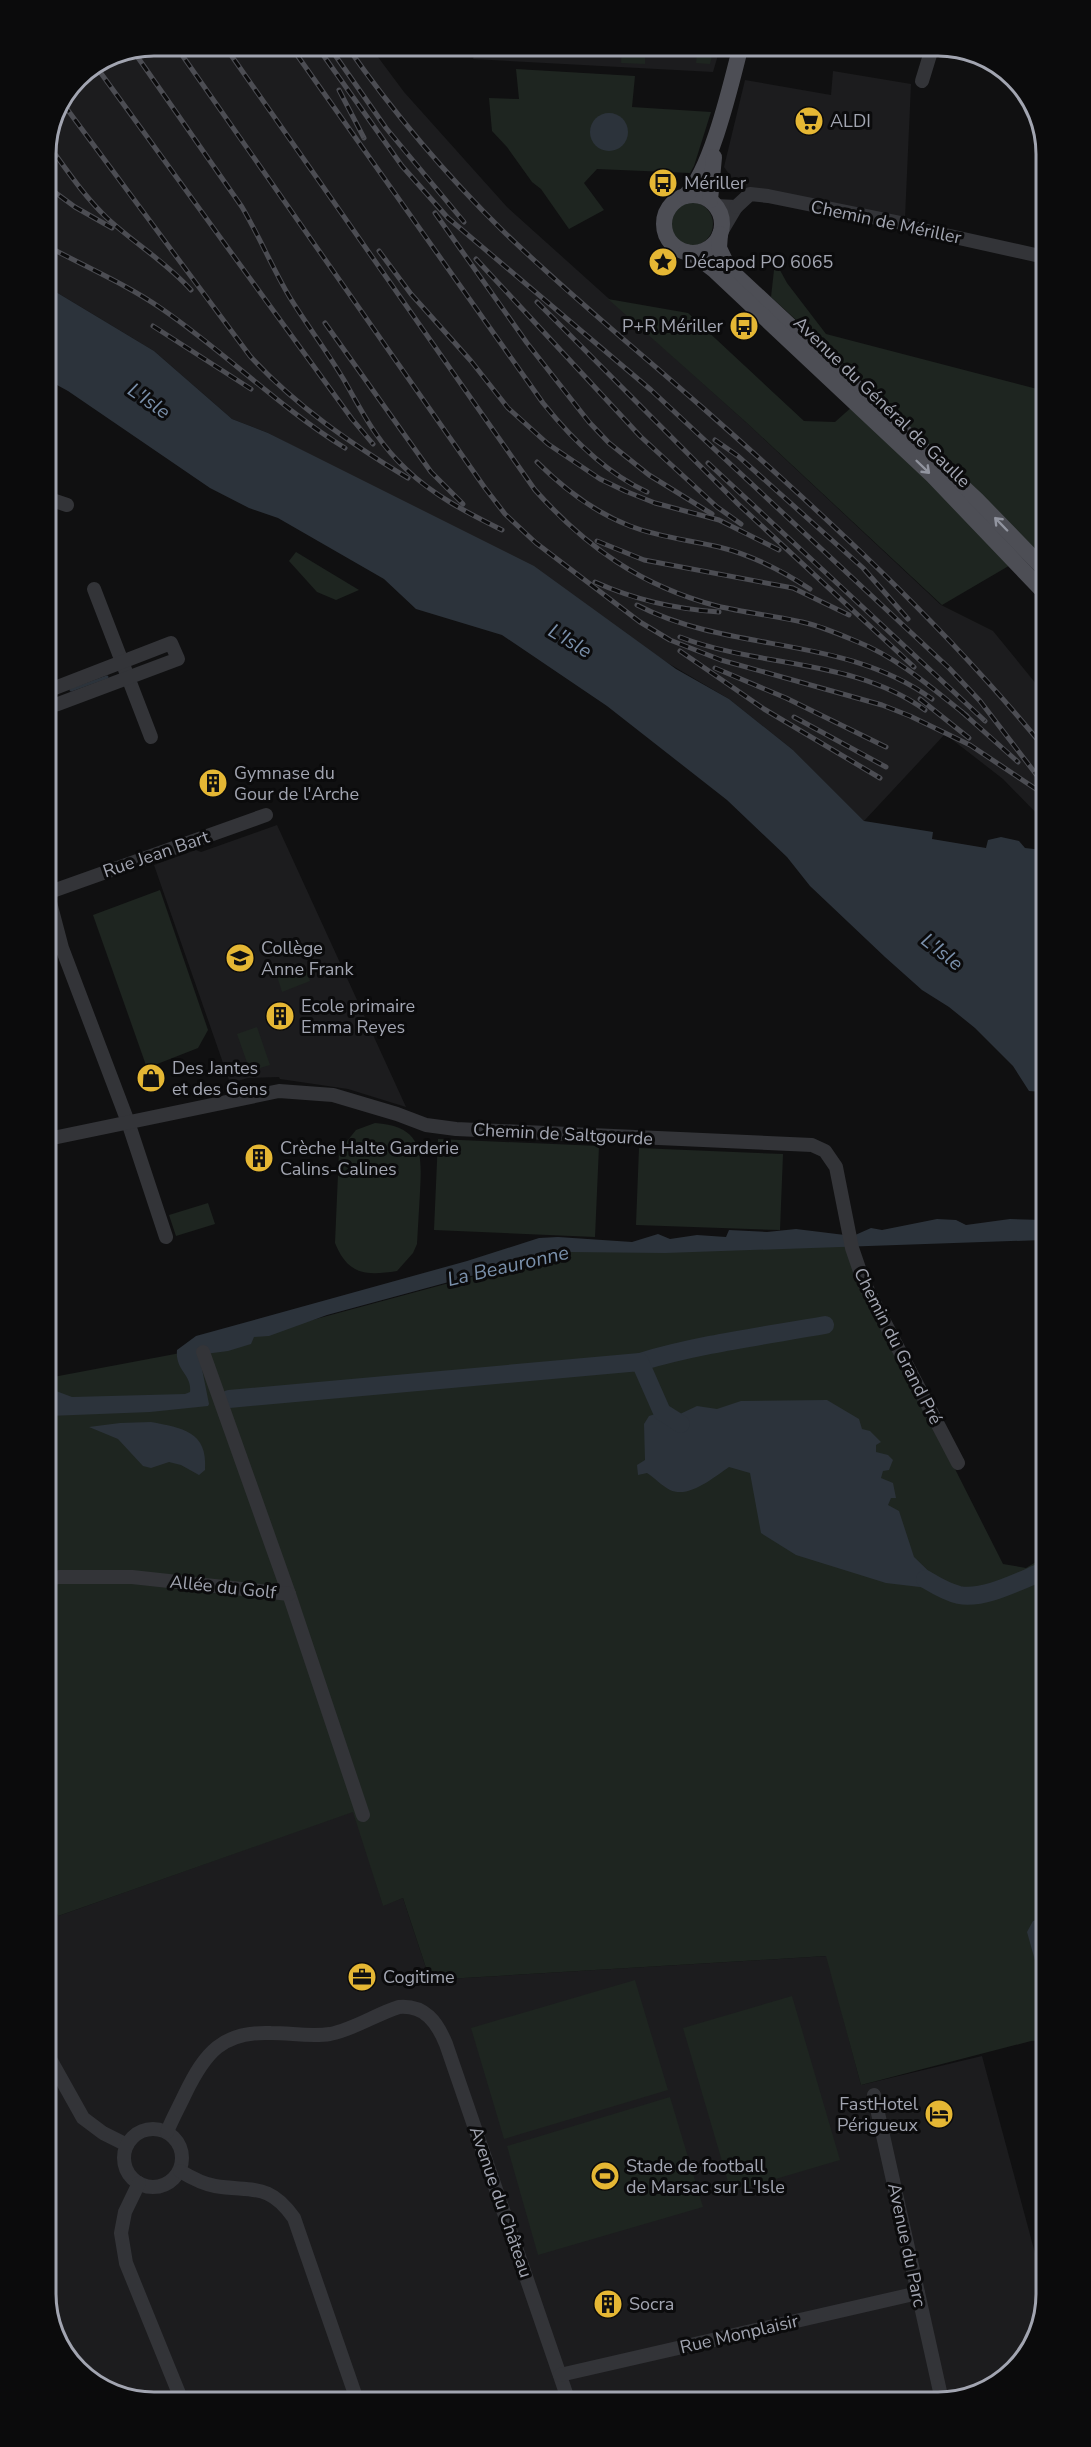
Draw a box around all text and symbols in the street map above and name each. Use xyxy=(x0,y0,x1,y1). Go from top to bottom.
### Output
supermarket icon: ALDI xyxy=(793,105,825,137)
place label: ALDI xyxy=(830,109,871,133)
bus stop icon: Mériller xyxy=(647,167,679,199)
place label: Mériller xyxy=(684,171,747,195)
street label: Chemin de Mériller xyxy=(809,194,964,250)
place icon: Décapod PO 6065 xyxy=(647,246,679,278)
place label: Décapod PO 6065 xyxy=(684,250,833,274)
bus stop icon: P+R Mériller xyxy=(728,310,760,342)
street label: Avenue du Général de Gaulle xyxy=(788,311,976,493)
place label: P+R Mériller xyxy=(622,314,724,338)
water label: L'Isle xyxy=(122,377,176,426)
one-way arrow xyxy=(915,459,930,474)
one-way arrow xyxy=(993,517,1008,532)
water label: L'Isle xyxy=(543,617,597,665)
place label: Gymnase du Gour de l'Arche xyxy=(234,761,359,806)
building icon: Gymnase du Gour de l'Arche xyxy=(197,767,229,799)
street label: Rue Jean Bart xyxy=(100,824,213,883)
water label: L'Isle xyxy=(915,927,969,977)
place label: Collège Anne Frank xyxy=(261,936,355,981)
school or university icon: Collège Anne Frank xyxy=(224,942,256,974)
place label: Ecole primaire Emma Reyes xyxy=(301,994,415,1039)
building icon: Ecole primaire Emma Reyes xyxy=(264,1000,296,1032)
place label: Des Jantes et des Gens xyxy=(172,1056,267,1101)
shop icon: Des Jantes et des Gens xyxy=(135,1062,167,1094)
street label: Chemin de Saltgourde xyxy=(472,1117,654,1151)
place label: Crèche Halte Garderie Calins-Calines xyxy=(280,1136,459,1181)
building icon: Crèche Halte Garderie Calins-Calines xyxy=(243,1142,275,1174)
water label: La Beauronne xyxy=(445,1239,572,1293)
street label: Chemin du Grand Pré xyxy=(848,1263,948,1429)
street label: Allée du Golf xyxy=(169,1569,278,1605)
office icon: Cogitime xyxy=(346,1961,378,1993)
place label: Cogitime xyxy=(383,1965,455,1989)
place label: FastHotel Périgueux xyxy=(837,2092,919,2137)
hotel icon: FastHotel Périgueux xyxy=(923,2098,955,2130)
street label: Avenue du Château xyxy=(464,2123,538,2281)
place label: Stade de football de Marsac sur L'Isle xyxy=(626,2154,785,2199)
sports icon: Stade de football de Marsac sur L'Isle xyxy=(589,2160,621,2192)
street label: Avenue du Parc xyxy=(882,2181,932,2309)
building icon: Socra xyxy=(592,2288,624,2320)
place label: Socra xyxy=(629,2292,674,2316)
street label: Rue Monplaisir xyxy=(677,2309,801,2359)

